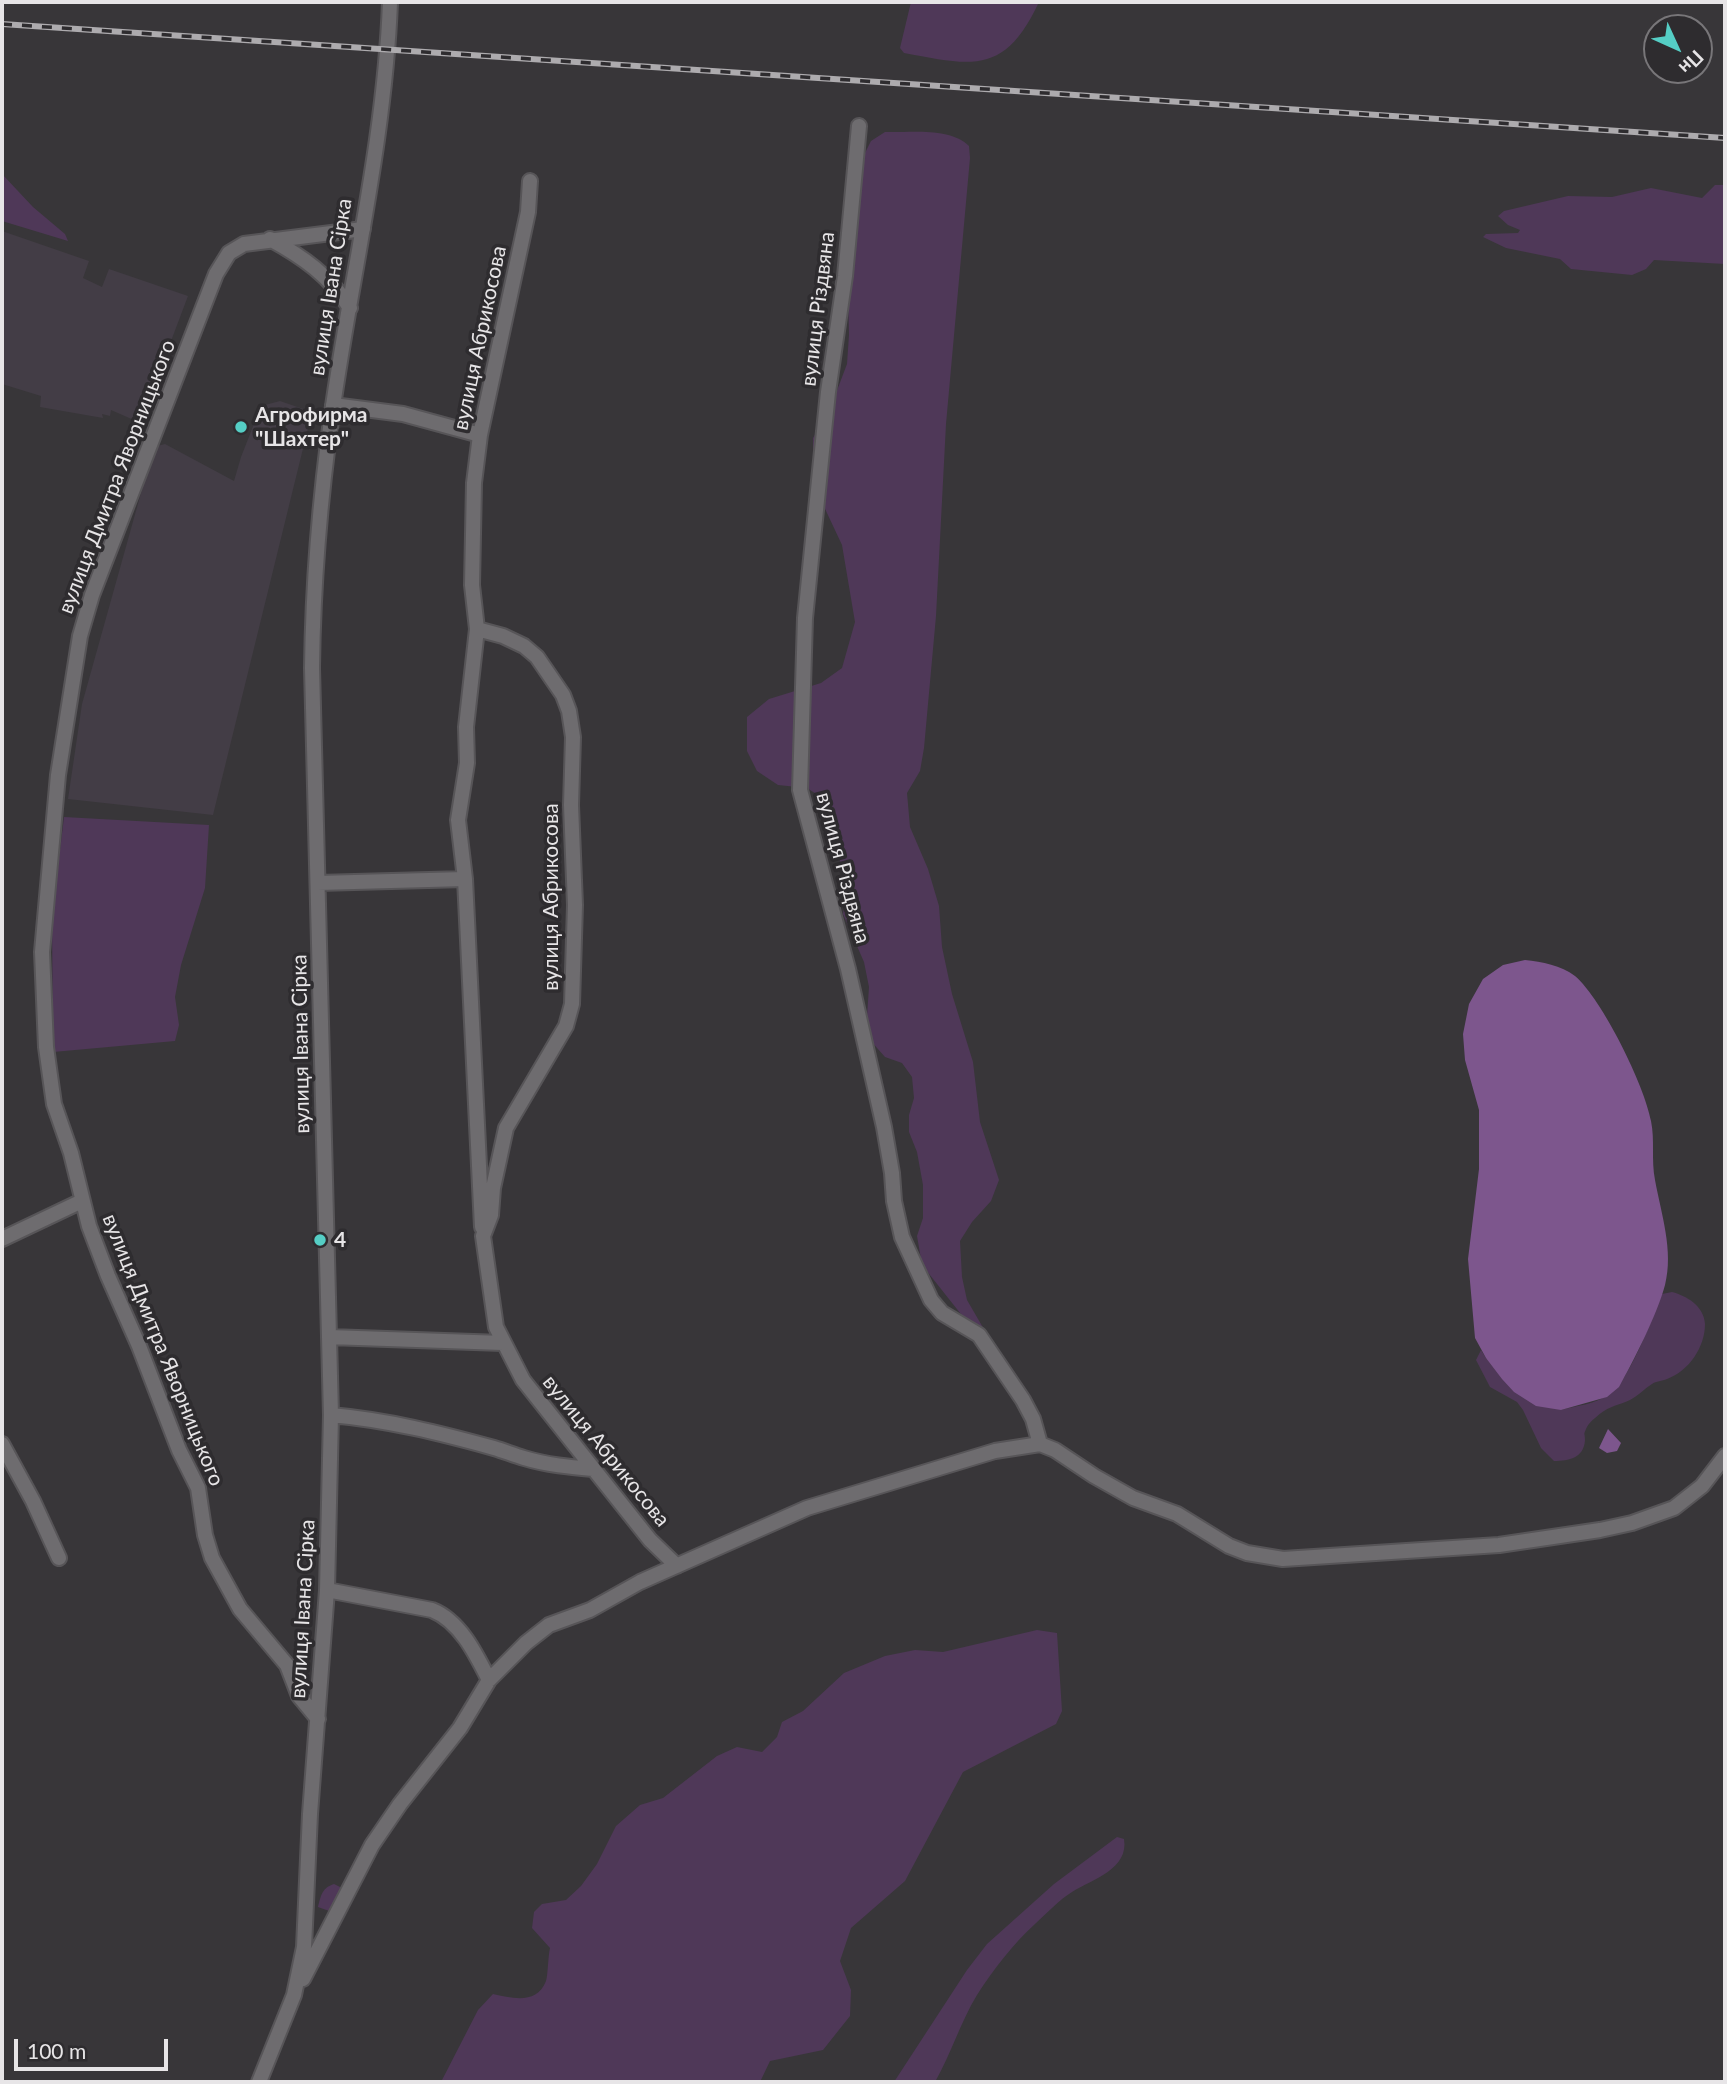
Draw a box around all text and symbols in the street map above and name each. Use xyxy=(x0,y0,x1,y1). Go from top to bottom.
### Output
north arrow xyxy=(1643,14,1713,84)
text: Пн xyxy=(1675,46,1709,80)
street label: вулиця Івана Сірка xyxy=(305,197,357,377)
street label: вулиця Різдвяна xyxy=(796,230,840,388)
street label: вулиця Абрикосова xyxy=(448,244,512,432)
street label: вулиця Дмитра Яворницького xyxy=(53,337,181,617)
place label: Агрофирма "Шахтер" xyxy=(255,402,368,452)
marker: Агрофирма "Шахтер" xyxy=(233,419,249,435)
street label: вулиця Різдвяна xyxy=(811,790,875,946)
street label: вулиця Абрикосова xyxy=(538,803,564,991)
street label: вулиця Івана Сірка xyxy=(287,954,315,1134)
street label: вулиця Дмитра Яворницького xyxy=(97,1210,229,1490)
place label: 4 xyxy=(334,1227,346,1253)
marker: 4 xyxy=(312,1232,328,1248)
street label: вулиця Абрикосова xyxy=(537,1370,675,1532)
street label: вулиця Івана Сірка xyxy=(286,1519,320,1699)
scale bar xyxy=(18,2024,172,2068)
text: 100 m xyxy=(27,2038,86,2063)

